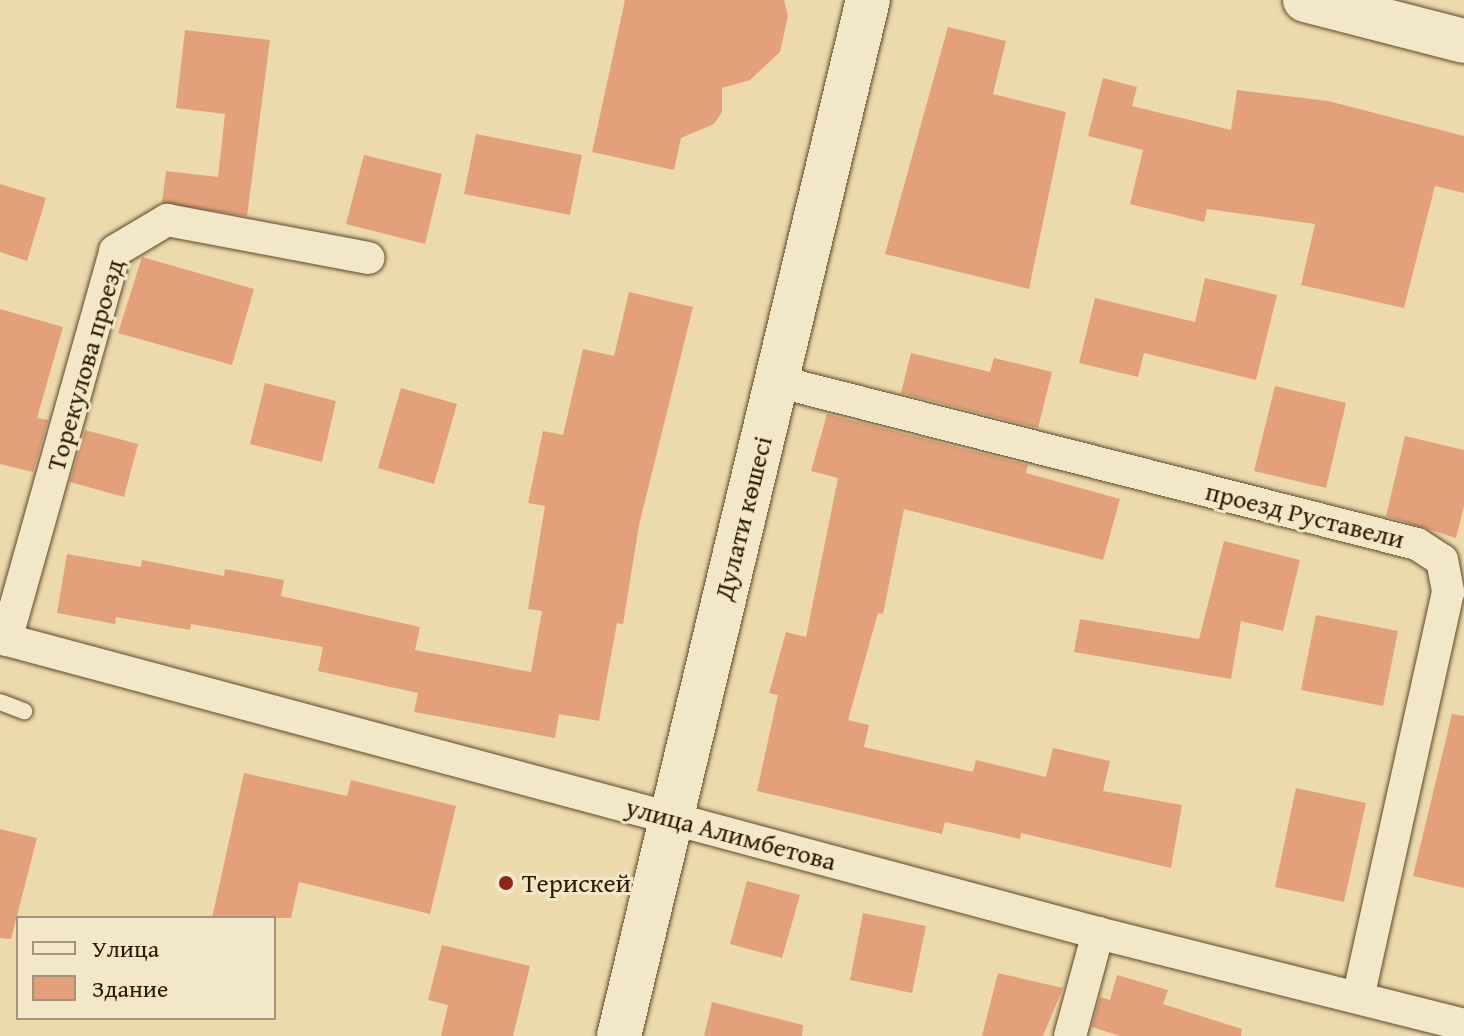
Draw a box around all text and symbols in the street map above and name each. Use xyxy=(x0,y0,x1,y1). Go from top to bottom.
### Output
street label: Торекулова проезд xyxy=(40,256,130,474)
street label: Дулати көшесі xyxy=(708,433,778,603)
street label: проезд Руставели xyxy=(1202,475,1408,555)
street label: улица Алимбетова xyxy=(622,791,840,877)
place label: Терискей xyxy=(522,867,631,899)
marker: Терискей xyxy=(497,874,515,892)
legend xyxy=(16,916,276,1020)
text: Улица xyxy=(92,931,159,966)
text: Здание xyxy=(92,971,168,1006)

